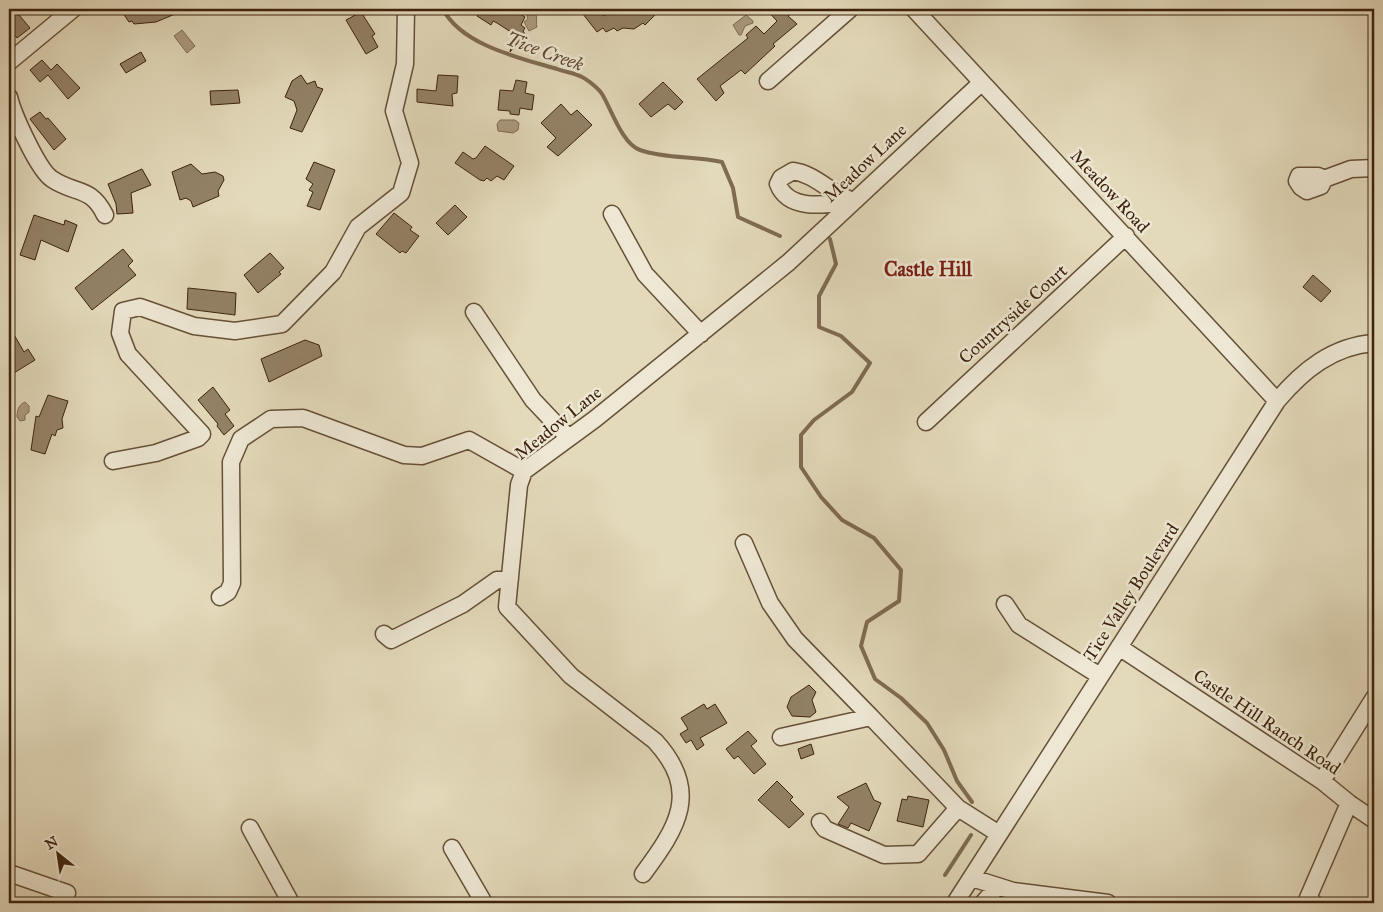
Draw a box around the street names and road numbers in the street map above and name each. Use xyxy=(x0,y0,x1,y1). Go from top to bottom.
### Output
street label: Meadow Lane xyxy=(819,119,911,207)
street label: Meadow Road xyxy=(1066,145,1154,237)
street label: Countryside Court xyxy=(954,259,1072,368)
street label: Meadow Lane xyxy=(510,381,606,465)
street label: Tice Valley Boulevard xyxy=(1078,519,1184,665)
street label: Castle Hill Ranch Road xyxy=(1189,665,1345,779)

